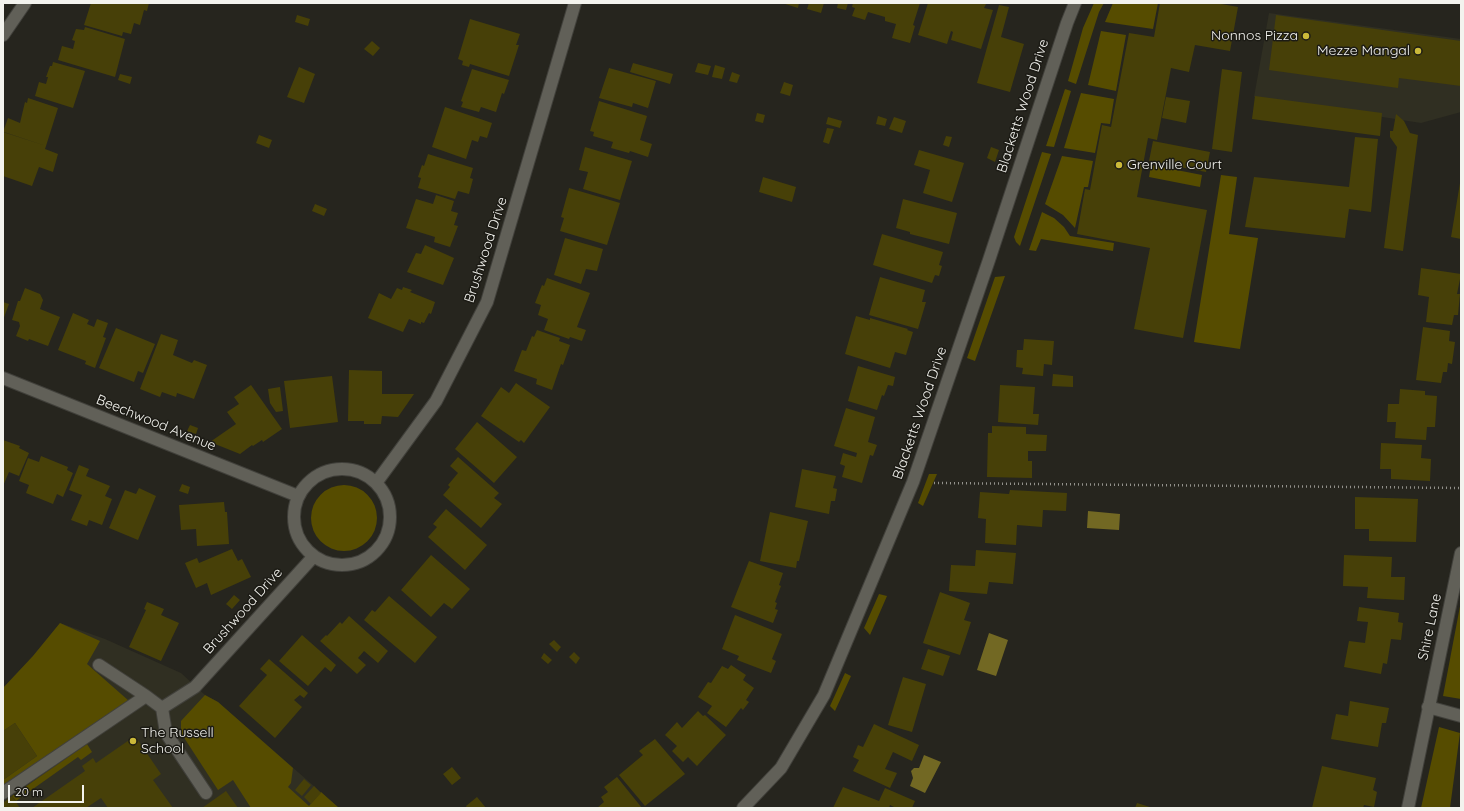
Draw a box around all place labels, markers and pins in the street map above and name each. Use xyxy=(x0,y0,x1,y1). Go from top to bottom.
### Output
place label: Nonnos Pizza xyxy=(1211,28,1298,44)
marker: Nonnos Pizza xyxy=(1301,31,1311,41)
place label: Mezze Mangal xyxy=(1317,43,1410,59)
marker: Mezze Mangal xyxy=(1413,46,1423,56)
place label: Grenville Court xyxy=(1127,157,1222,173)
marker: Grenville Court xyxy=(1114,160,1124,170)
place label: The Russell School xyxy=(141,725,214,758)
marker: The Russell School xyxy=(128,736,138,746)

